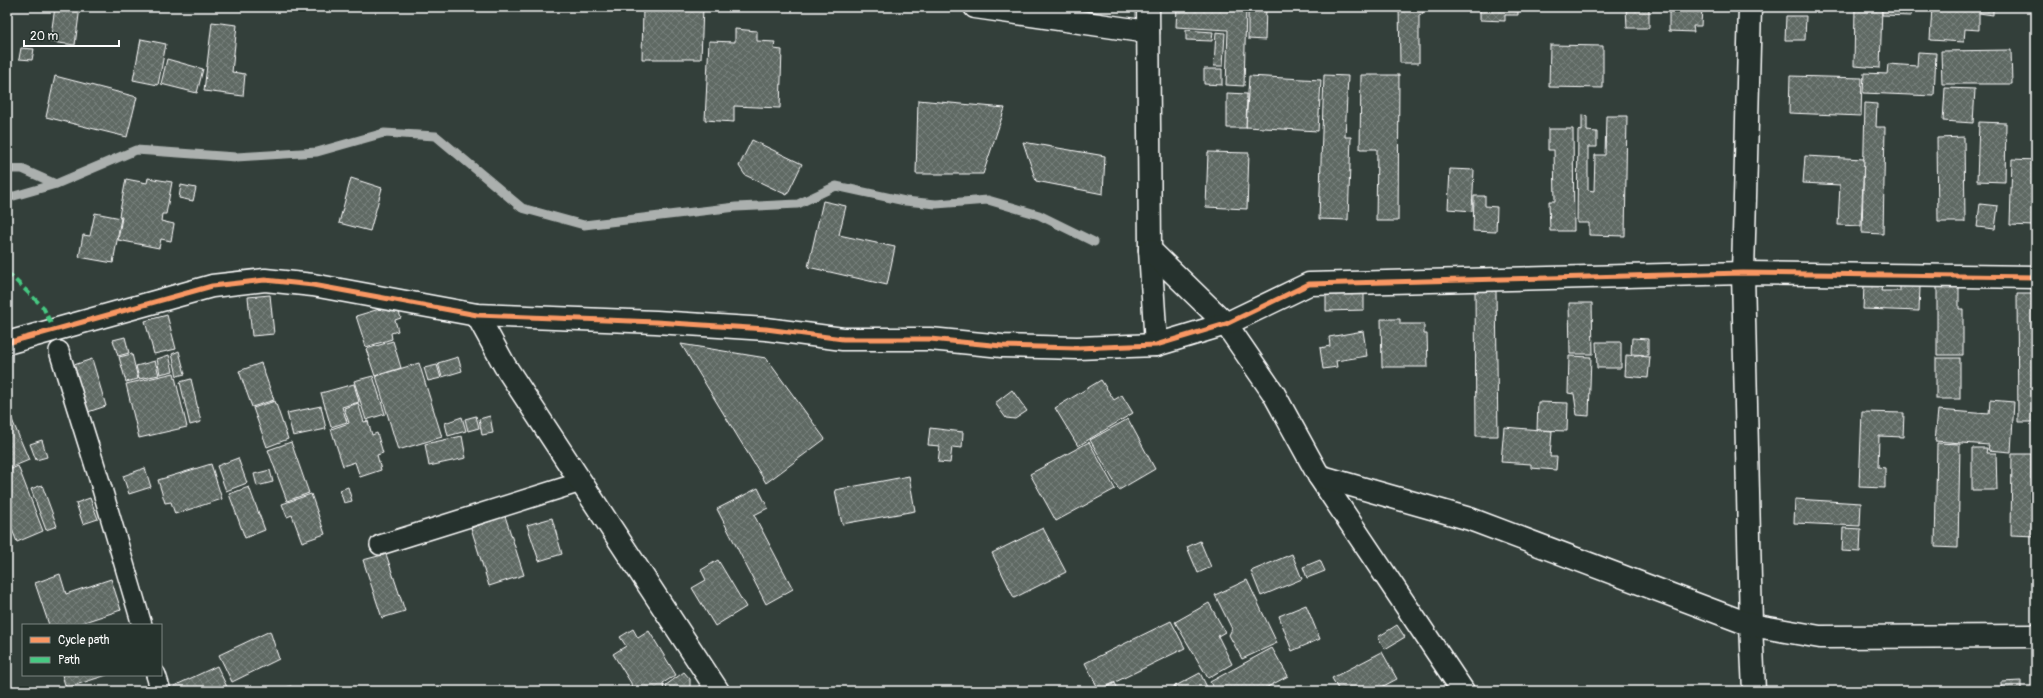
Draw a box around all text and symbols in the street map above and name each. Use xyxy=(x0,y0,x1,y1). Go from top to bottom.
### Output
scale bar xyxy=(24,22,119,48)
text: 20 m xyxy=(30,29,59,44)
legend xyxy=(22,624,162,676)
text: Cycle path xyxy=(58,633,110,648)
text: Path xyxy=(58,653,80,668)

